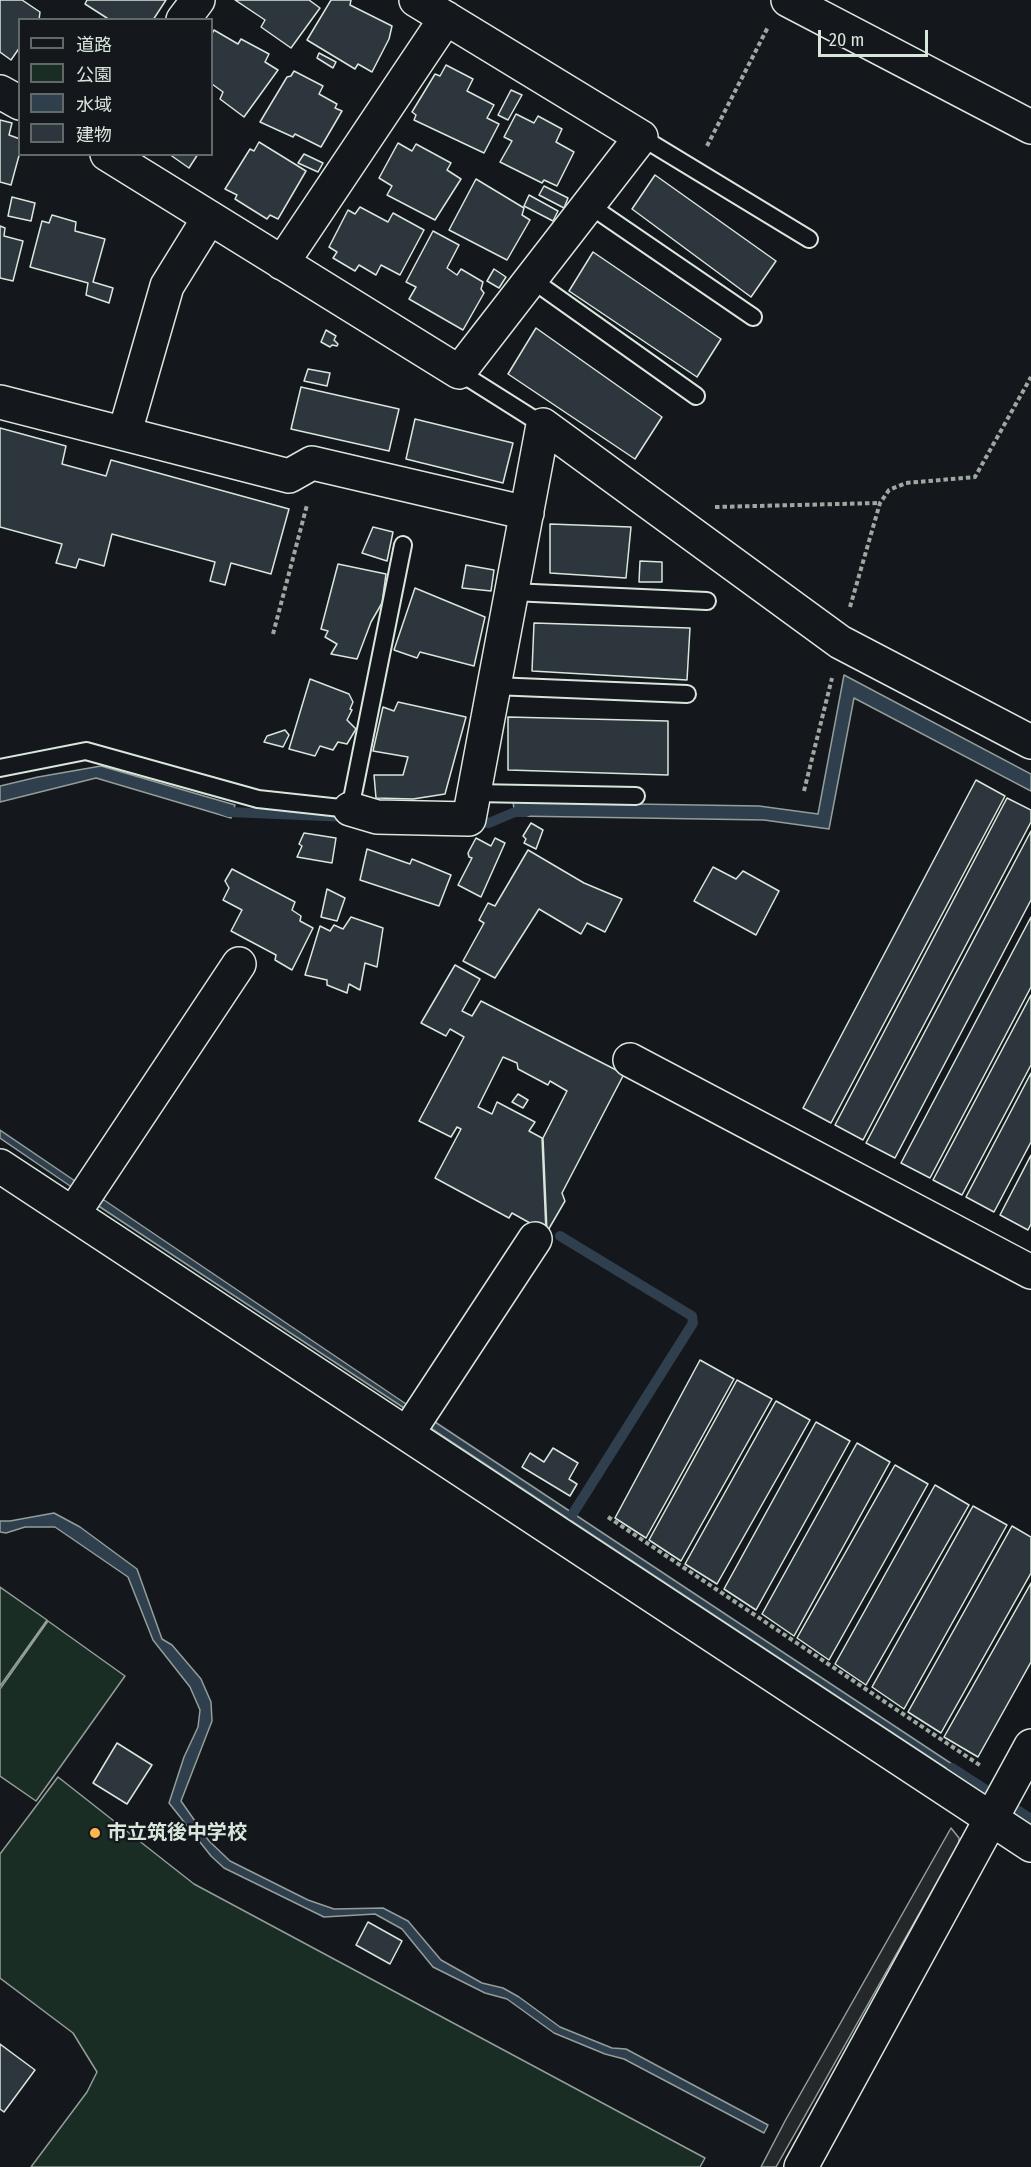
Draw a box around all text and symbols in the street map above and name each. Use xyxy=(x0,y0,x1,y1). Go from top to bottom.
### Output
legend xyxy=(18,18,213,156)
scale bar xyxy=(821,18,930,56)
text: 20 m xyxy=(829,29,864,51)
text: 道路 xyxy=(76,34,112,56)
text: 公園 xyxy=(76,64,112,86)
text: 水域 xyxy=(76,94,112,116)
text: 建物 xyxy=(76,124,112,146)
place label: 市立筑後中学校 xyxy=(107,1821,247,1845)
marker: 市立筑後中学校 xyxy=(88,1826,102,1840)

